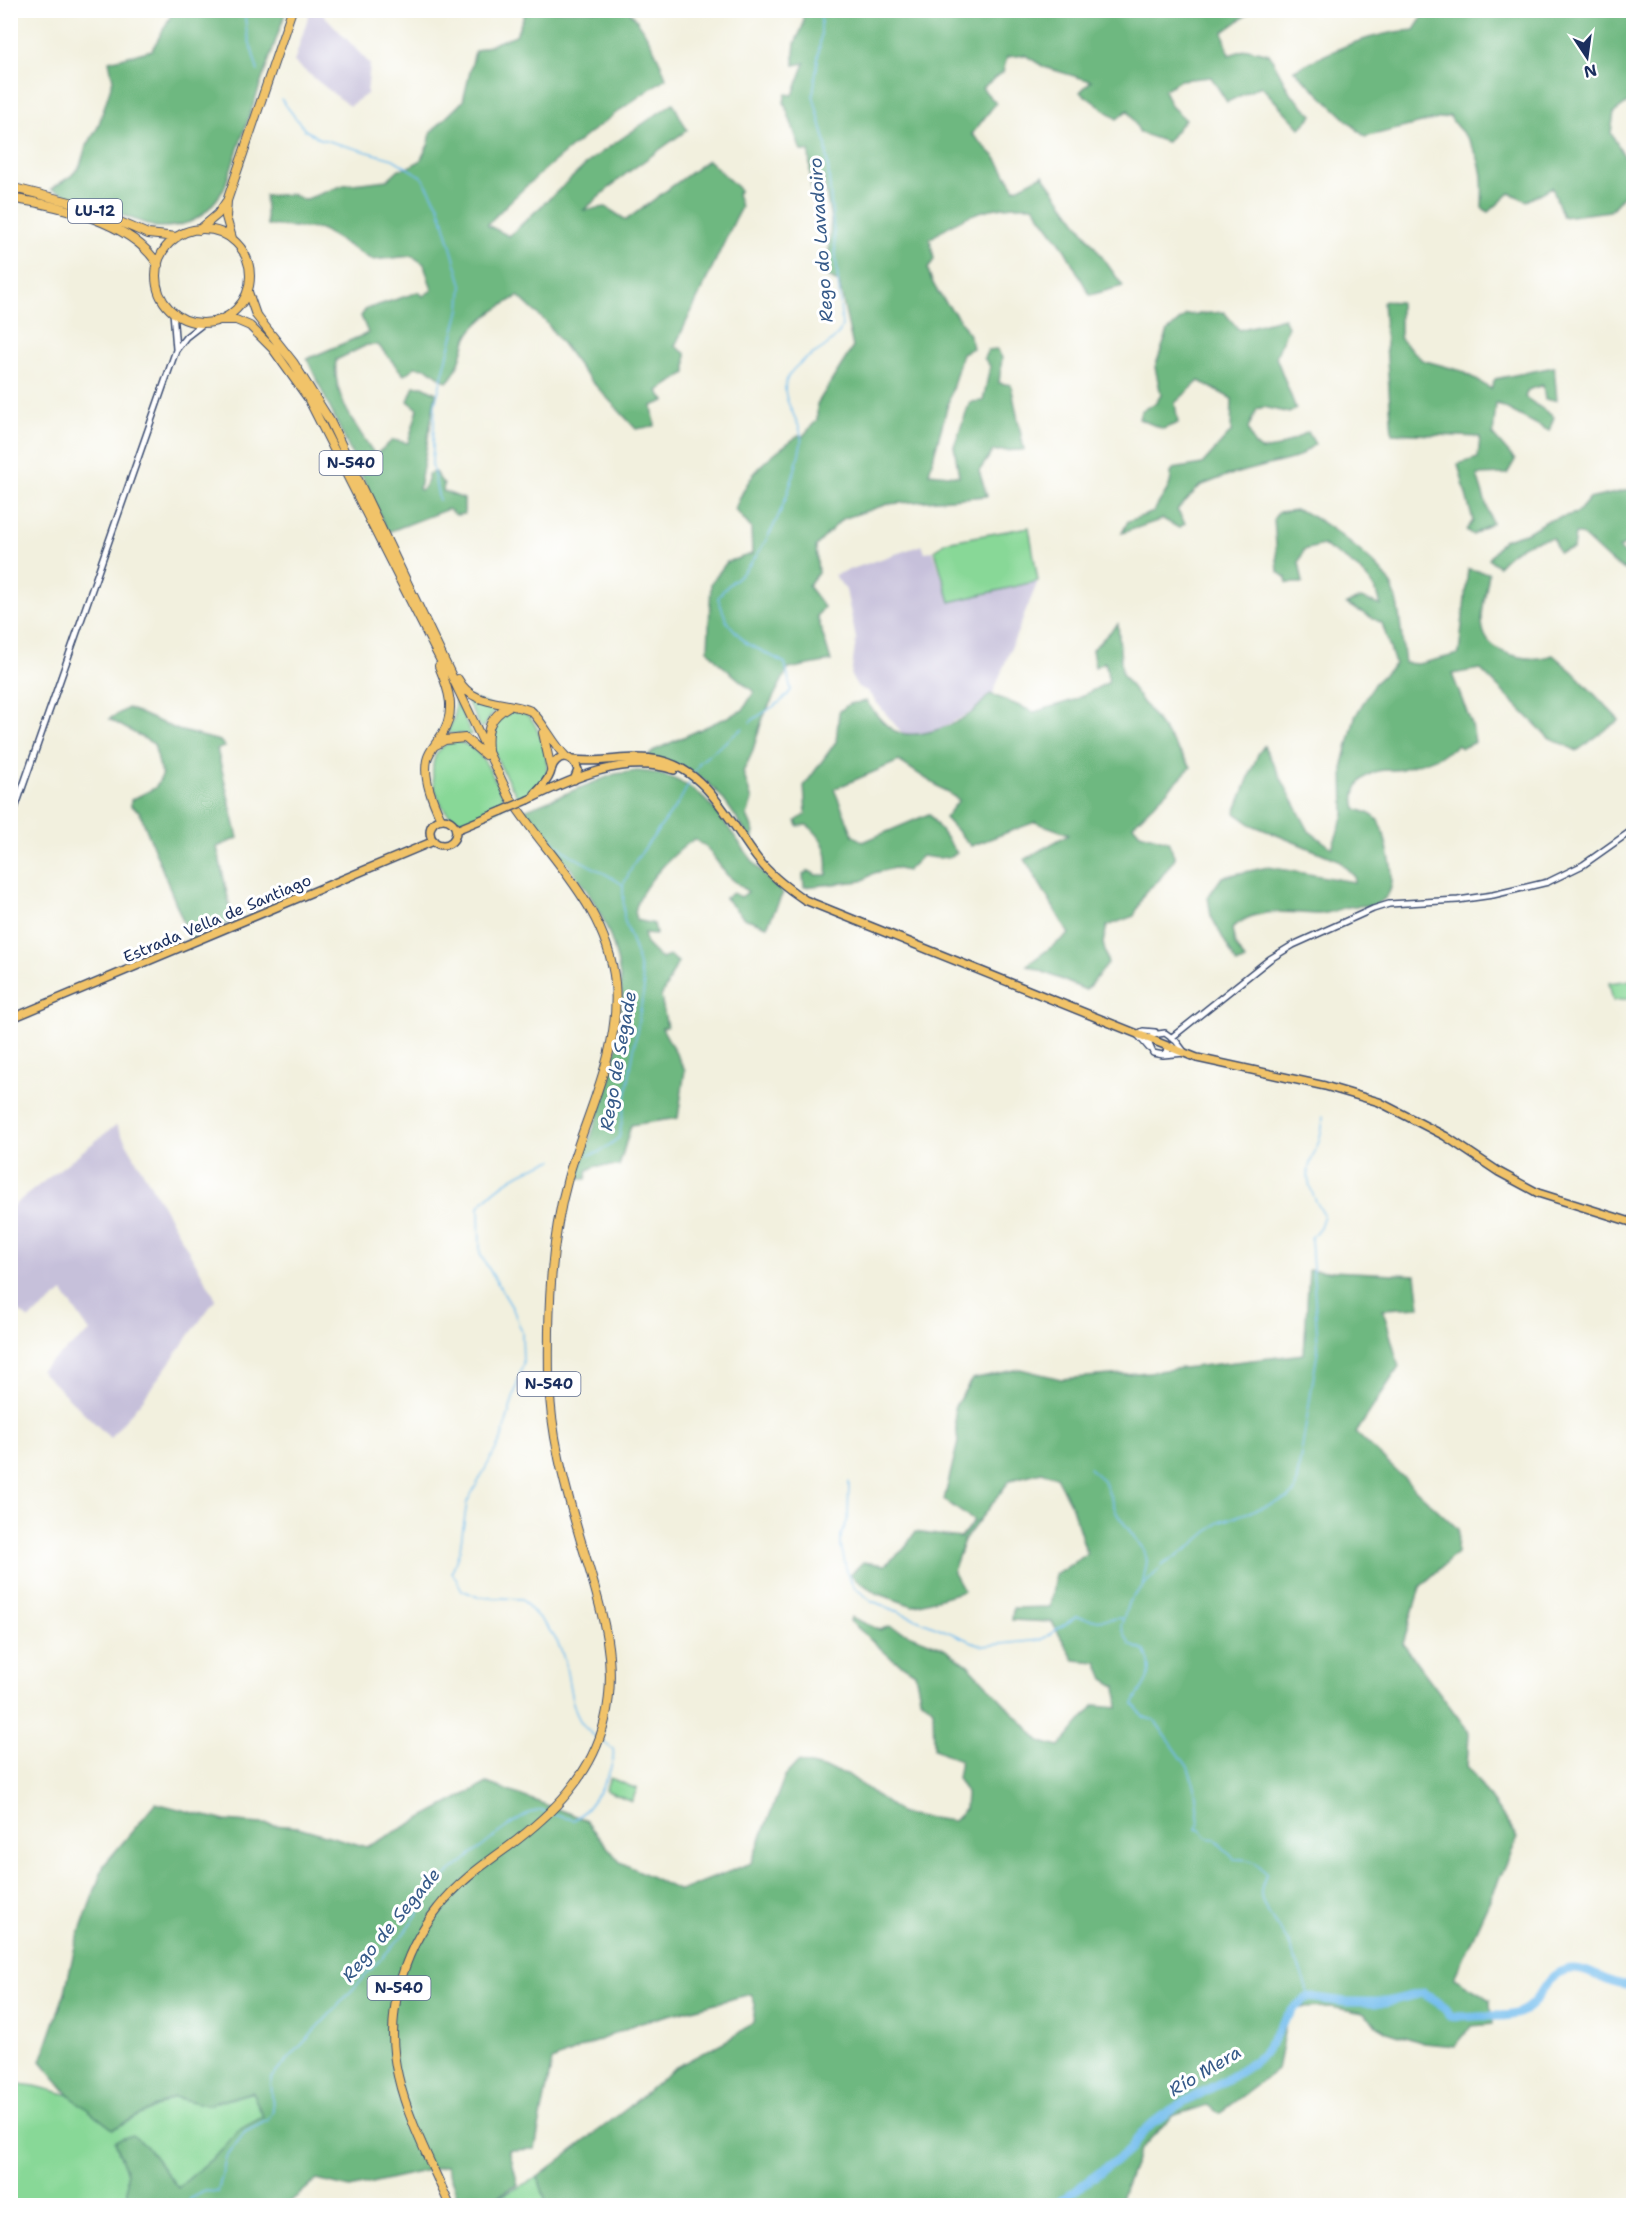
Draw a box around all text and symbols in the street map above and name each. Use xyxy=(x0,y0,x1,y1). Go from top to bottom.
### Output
north arrow xyxy=(1557,27,1617,87)
text: N xyxy=(1582,59,1599,83)
water label: Rego do Lavadoiro xyxy=(803,157,839,323)
road number: LU-12 xyxy=(68,199,122,223)
road number: N-540 xyxy=(320,451,382,475)
street label: Estrada Vella de Santiago xyxy=(120,869,314,968)
water label: Rego de Segade xyxy=(594,989,642,1133)
road number: N-540 xyxy=(518,1372,580,1396)
water label: Rego de Segade xyxy=(336,1863,446,1987)
road number: N-540 xyxy=(368,1976,430,2000)
water label: Río Mera xyxy=(1164,2040,1246,2102)

